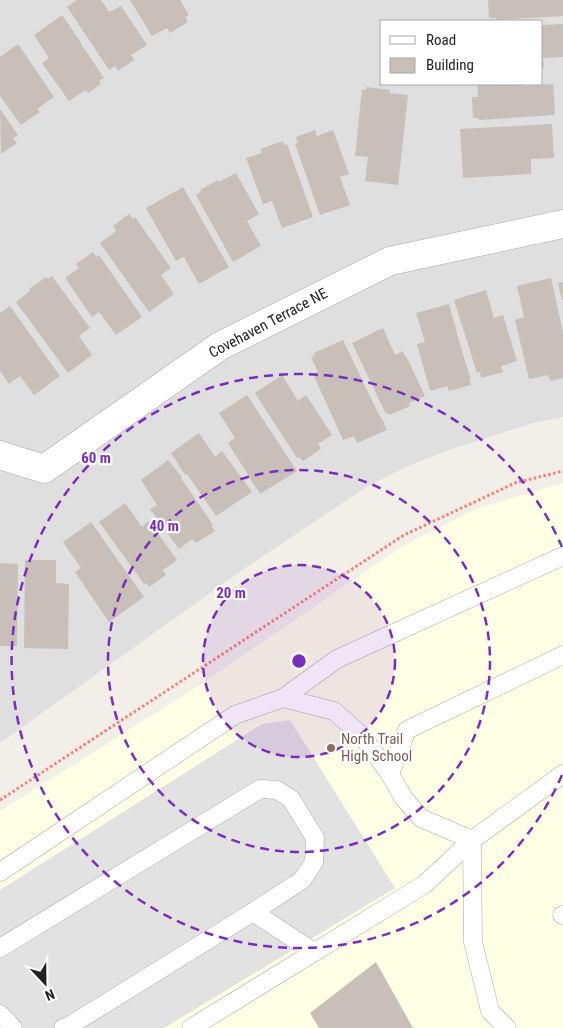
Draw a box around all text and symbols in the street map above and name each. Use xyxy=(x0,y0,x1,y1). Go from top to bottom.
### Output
legend xyxy=(380,20,543,85)
text: Road xyxy=(426,31,456,49)
text: Building xyxy=(426,56,474,74)
street label: Covehaven Terrace NE xyxy=(206,284,330,362)
text: 60 m xyxy=(81,449,111,467)
text: 40 m xyxy=(149,517,179,535)
text: 20 m xyxy=(216,584,246,602)
centre of rings xyxy=(290,652,308,670)
place label: North Trail High School xyxy=(341,730,412,765)
marker: North Trail High School xyxy=(325,742,337,754)
north arrow xyxy=(20,958,70,1008)
text: N xyxy=(43,986,57,1004)

